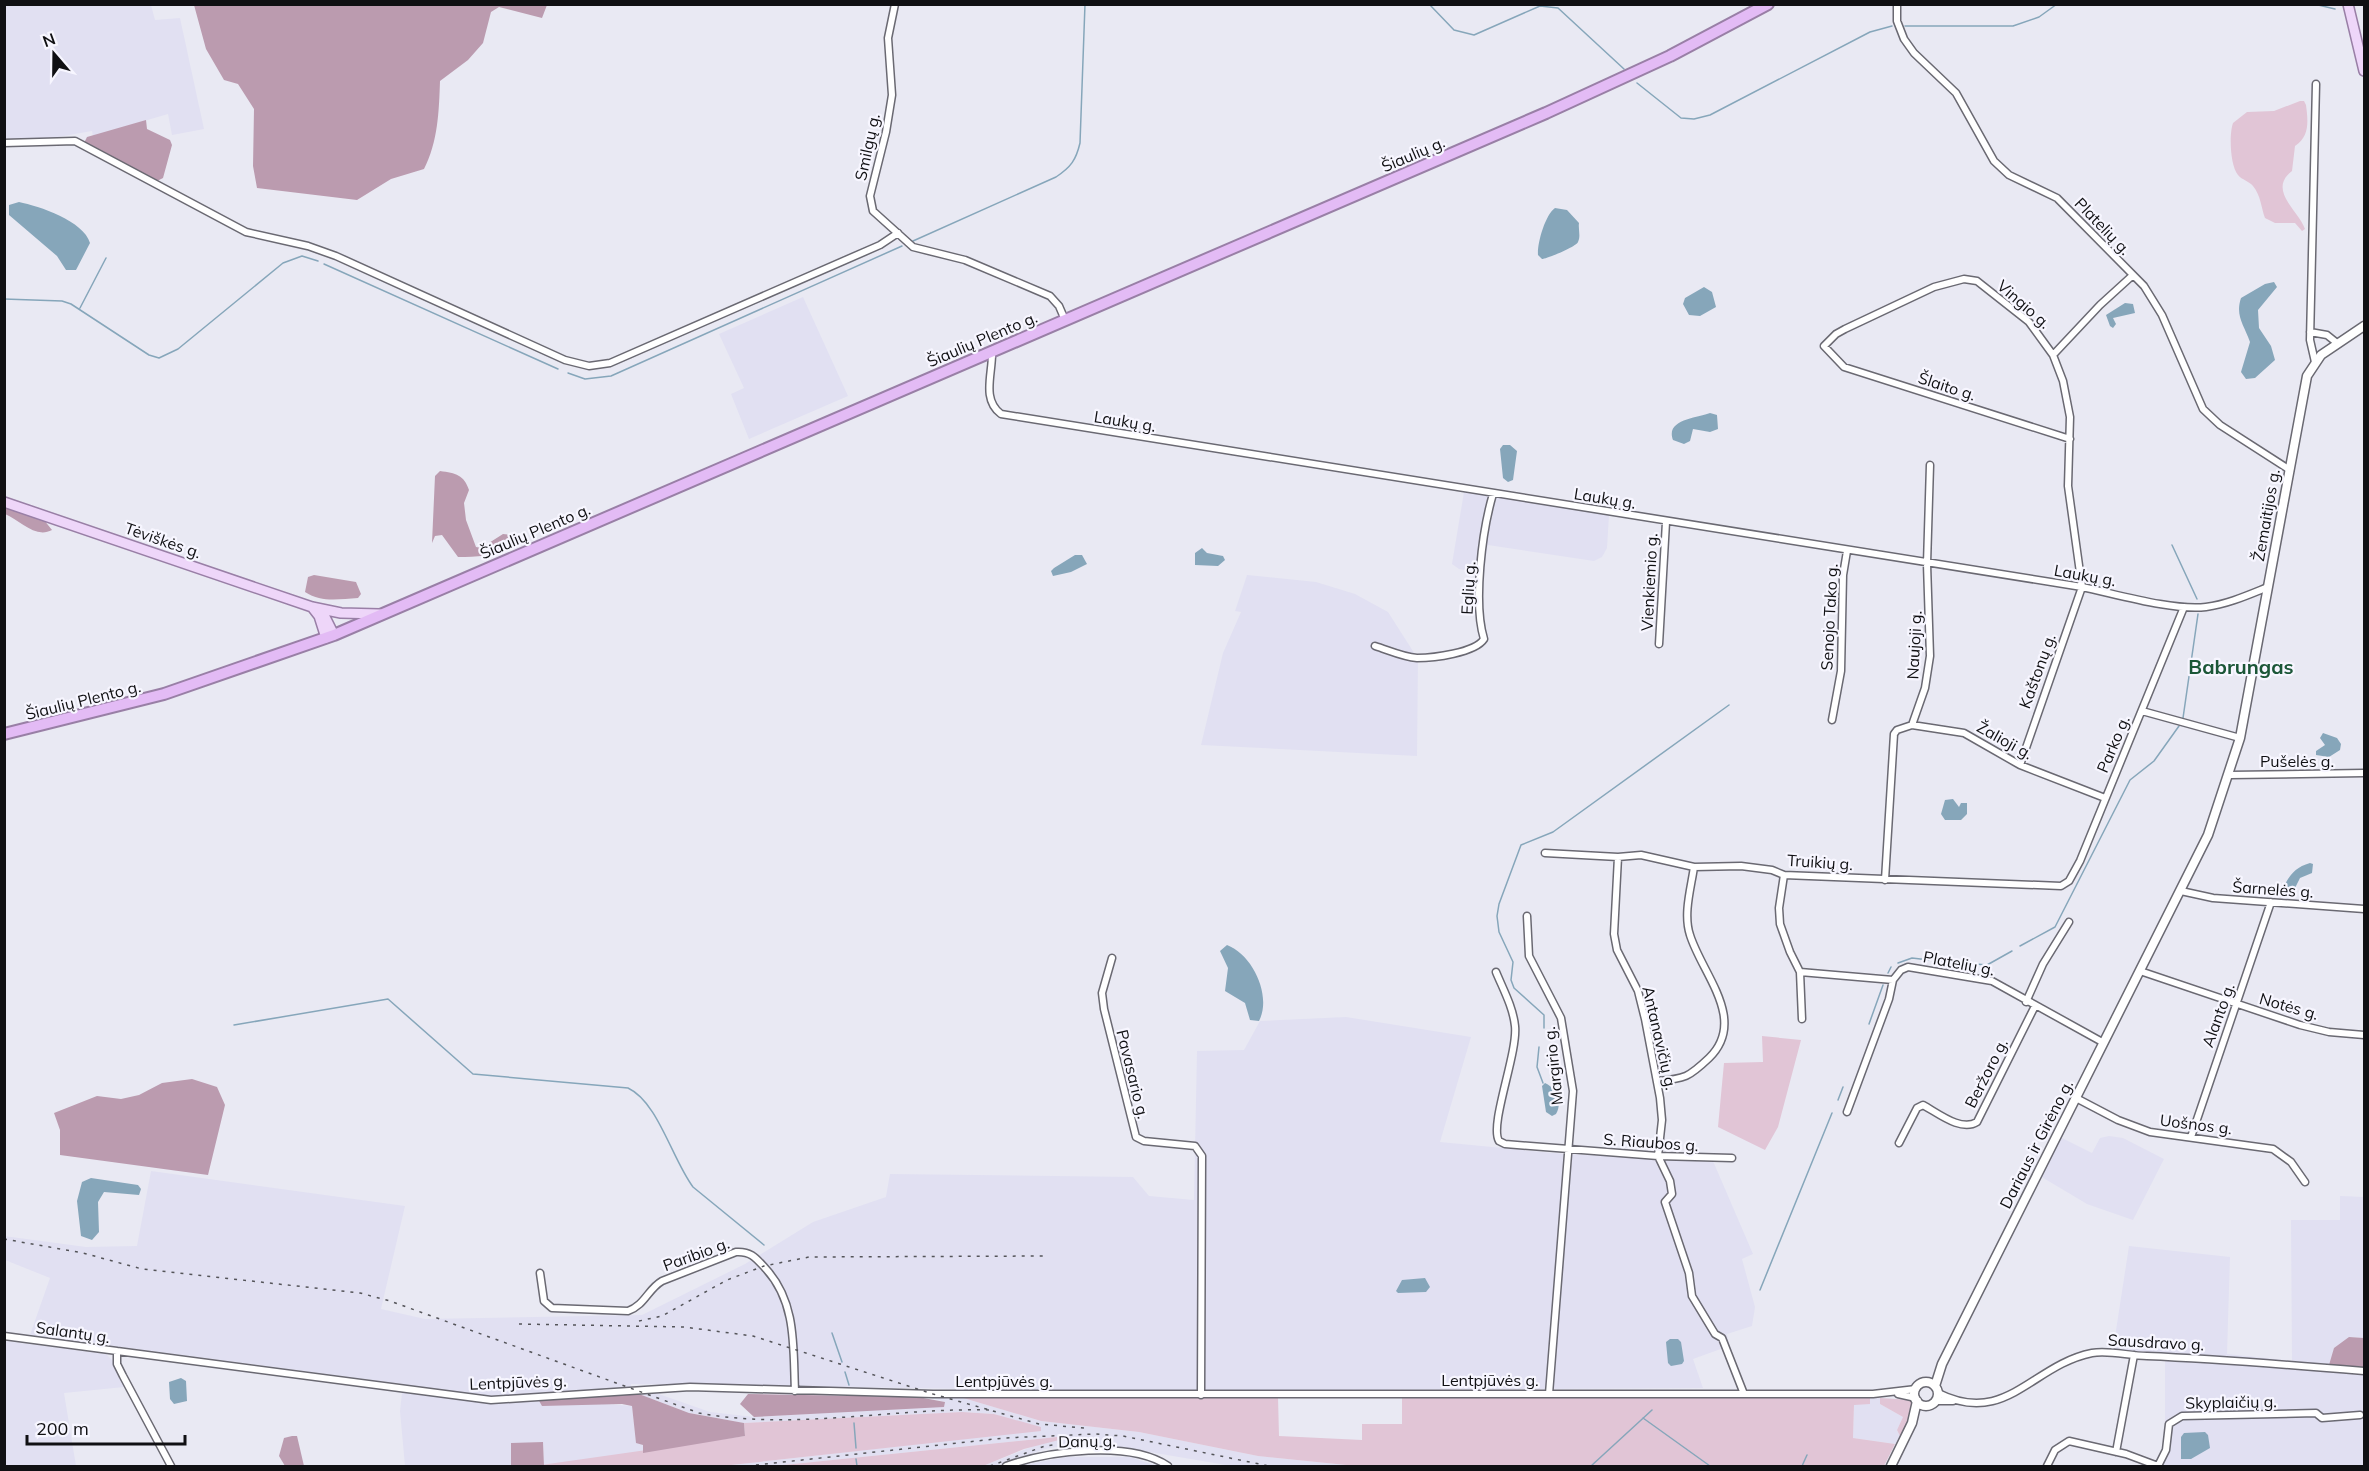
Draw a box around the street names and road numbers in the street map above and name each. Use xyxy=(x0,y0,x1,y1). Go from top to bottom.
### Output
street label: Smilgų g. xyxy=(850,112,884,182)
street label: Šiaulių g. xyxy=(1378,132,1448,176)
street label: Platelių g. xyxy=(2071,193,2135,259)
street label: Vingio g. xyxy=(1993,275,2055,333)
street label: Šiaulių Plento g. xyxy=(924,307,1040,371)
street label: Šlaito g. xyxy=(1916,367,1978,405)
street label: Laukų g. xyxy=(1093,406,1157,436)
street label: Žemaitijos g. xyxy=(2248,467,2284,563)
street label: Laukų g. xyxy=(1573,483,1637,513)
street label: Šiaulių Plento g. xyxy=(477,499,593,563)
street label: Tėviškės g. xyxy=(122,518,204,562)
street label: Vienkiemio g. xyxy=(1636,532,1662,632)
street label: Laukų g. xyxy=(2052,560,2118,590)
street label: Eglių g. xyxy=(1457,561,1479,615)
street label: Senojo Tako g. xyxy=(1816,563,1842,671)
street label: Naujoji g. xyxy=(1902,610,1926,680)
street label: Kaštonų g. xyxy=(2014,631,2060,711)
street label: Šiaulių Plento g. xyxy=(23,676,143,724)
street label: Parko g. xyxy=(2092,712,2134,776)
street label: Žalioji g. xyxy=(1974,717,2036,763)
street label: Pušelės g. xyxy=(2260,751,2334,771)
street label: Truikių g. xyxy=(1786,850,1854,874)
street label: Šarnelės g. xyxy=(2232,876,2314,902)
street label: Platelių g. xyxy=(1922,946,1996,980)
street label: Alanto g. xyxy=(2197,980,2239,1050)
street label: Antanavičių g. xyxy=(1638,984,1682,1092)
street label: Notės g. xyxy=(2257,988,2321,1024)
street label: Margirio g. xyxy=(1539,1026,1567,1106)
street label: Pavasario g. xyxy=(1112,1027,1154,1121)
street label: Beržoro g. xyxy=(1960,1035,2012,1111)
street label: Dariaus ir Girėno g. xyxy=(1995,1076,2077,1212)
street label: Uošnos g. xyxy=(2159,1110,2233,1138)
street label: S. Riaubos g. xyxy=(1603,1129,1699,1155)
street label: Paribio g. xyxy=(660,1233,732,1275)
street label: Salantų g. xyxy=(35,1317,111,1347)
street label: Sausdravo g. xyxy=(2107,1329,2205,1355)
street label: Lentpjūvės g. xyxy=(469,1370,567,1394)
street label: Lentpjūvės g. xyxy=(1441,1370,1539,1390)
street label: Lentpjūvės g. xyxy=(955,1371,1053,1391)
street label: Skyplaičių g. xyxy=(2185,1391,2277,1413)
street label: Danų g. xyxy=(1058,1430,1116,1452)

